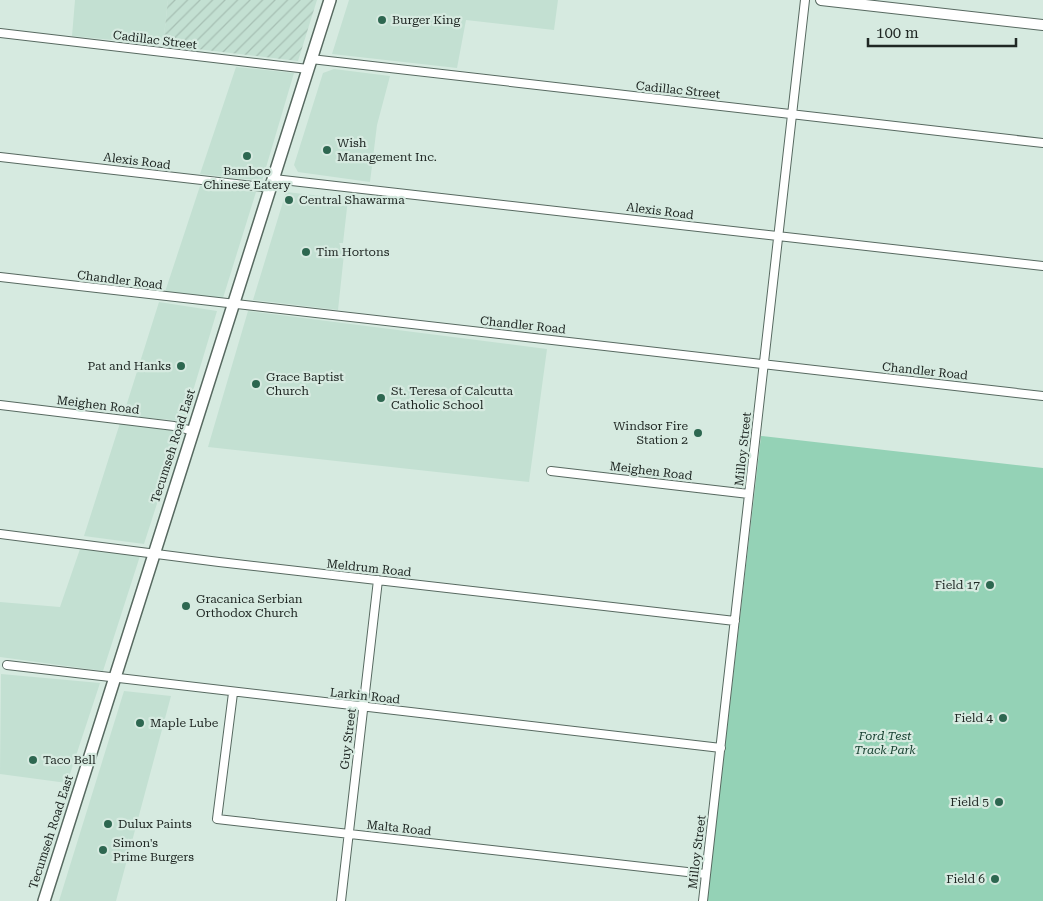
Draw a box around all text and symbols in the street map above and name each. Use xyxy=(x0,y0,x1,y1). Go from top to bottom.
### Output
place label: Burger King xyxy=(392,13,461,27)
marker: Burger King xyxy=(376,14,388,26)
scale bar xyxy=(868,15,1016,47)
text: 100 m xyxy=(876,24,919,42)
street label: Cadillac Street xyxy=(112,28,198,52)
street label: Cadillac Street xyxy=(635,79,721,101)
place label: Wish Management Inc. xyxy=(337,136,437,164)
marker: Wish Management Inc. xyxy=(321,144,333,156)
street label: Alexis Road xyxy=(103,150,172,172)
marker: Bamboo Chinese Eatery xyxy=(241,150,253,162)
place label: Bamboo Chinese Eatery xyxy=(203,164,291,192)
place label: Central Shawarma xyxy=(299,193,405,207)
marker: Central Shawarma xyxy=(283,194,295,206)
street label: Alexis Road xyxy=(626,200,695,222)
place label: Tim Hortons xyxy=(316,245,390,259)
marker: Tim Hortons xyxy=(300,246,312,258)
street label: Chandler Road xyxy=(76,268,164,292)
street label: Chandler Road xyxy=(479,314,567,336)
place label: Pat and Hanks xyxy=(88,359,171,373)
marker: Pat and Hanks xyxy=(175,360,187,372)
street label: Chandler Road xyxy=(881,360,969,382)
place label: Grace Baptist Church xyxy=(266,370,344,398)
marker: Grace Baptist Church xyxy=(250,378,262,390)
place label: St. Teresa of Calcutta Catholic School xyxy=(391,384,514,412)
street label: Tecumseh Road East xyxy=(148,387,198,505)
marker: St. Teresa of Calcutta Catholic School xyxy=(375,392,387,404)
street label: Meighen Road xyxy=(56,393,140,417)
street label: Milloy Street xyxy=(732,411,754,487)
place label: Windsor Fire Station 2 xyxy=(613,419,688,447)
marker: Windsor Fire Station 2 xyxy=(692,427,704,439)
street label: Meighen Road xyxy=(609,459,693,483)
street label: Meldrum Road xyxy=(326,557,412,579)
place label: Field 17 xyxy=(935,578,980,592)
marker: Field 17 xyxy=(984,579,996,591)
place label: Gracanica Serbian Orthodox Church xyxy=(196,592,303,620)
marker: Gracanica Serbian Orthodox Church xyxy=(180,600,192,612)
street label: Larkin Road xyxy=(329,685,401,707)
street label: Guy Street xyxy=(337,707,359,770)
place label: Field 4 xyxy=(954,711,993,725)
marker: Field 4 xyxy=(997,712,1009,724)
place label: Maple Lube xyxy=(150,716,219,730)
marker: Maple Lube xyxy=(134,717,146,729)
park label: Ford Test Track Park xyxy=(854,729,916,757)
place label: Taco Bell xyxy=(43,753,96,767)
marker: Taco Bell xyxy=(27,754,39,766)
street label: Tecumseh Road East xyxy=(26,773,76,891)
place label: Field 5 xyxy=(950,795,989,809)
marker: Field 5 xyxy=(993,796,1005,808)
street label: Milloy Street xyxy=(686,814,709,890)
place label: Dulux Paints xyxy=(118,817,192,831)
marker: Dulux Paints xyxy=(102,818,114,830)
street label: Malta Road xyxy=(366,818,432,838)
place label: Simon's Prime Burgers xyxy=(113,836,194,864)
marker: Simon's Prime Burgers xyxy=(97,844,109,856)
place label: Field 6 xyxy=(946,872,985,886)
marker: Field 6 xyxy=(989,873,1001,885)

